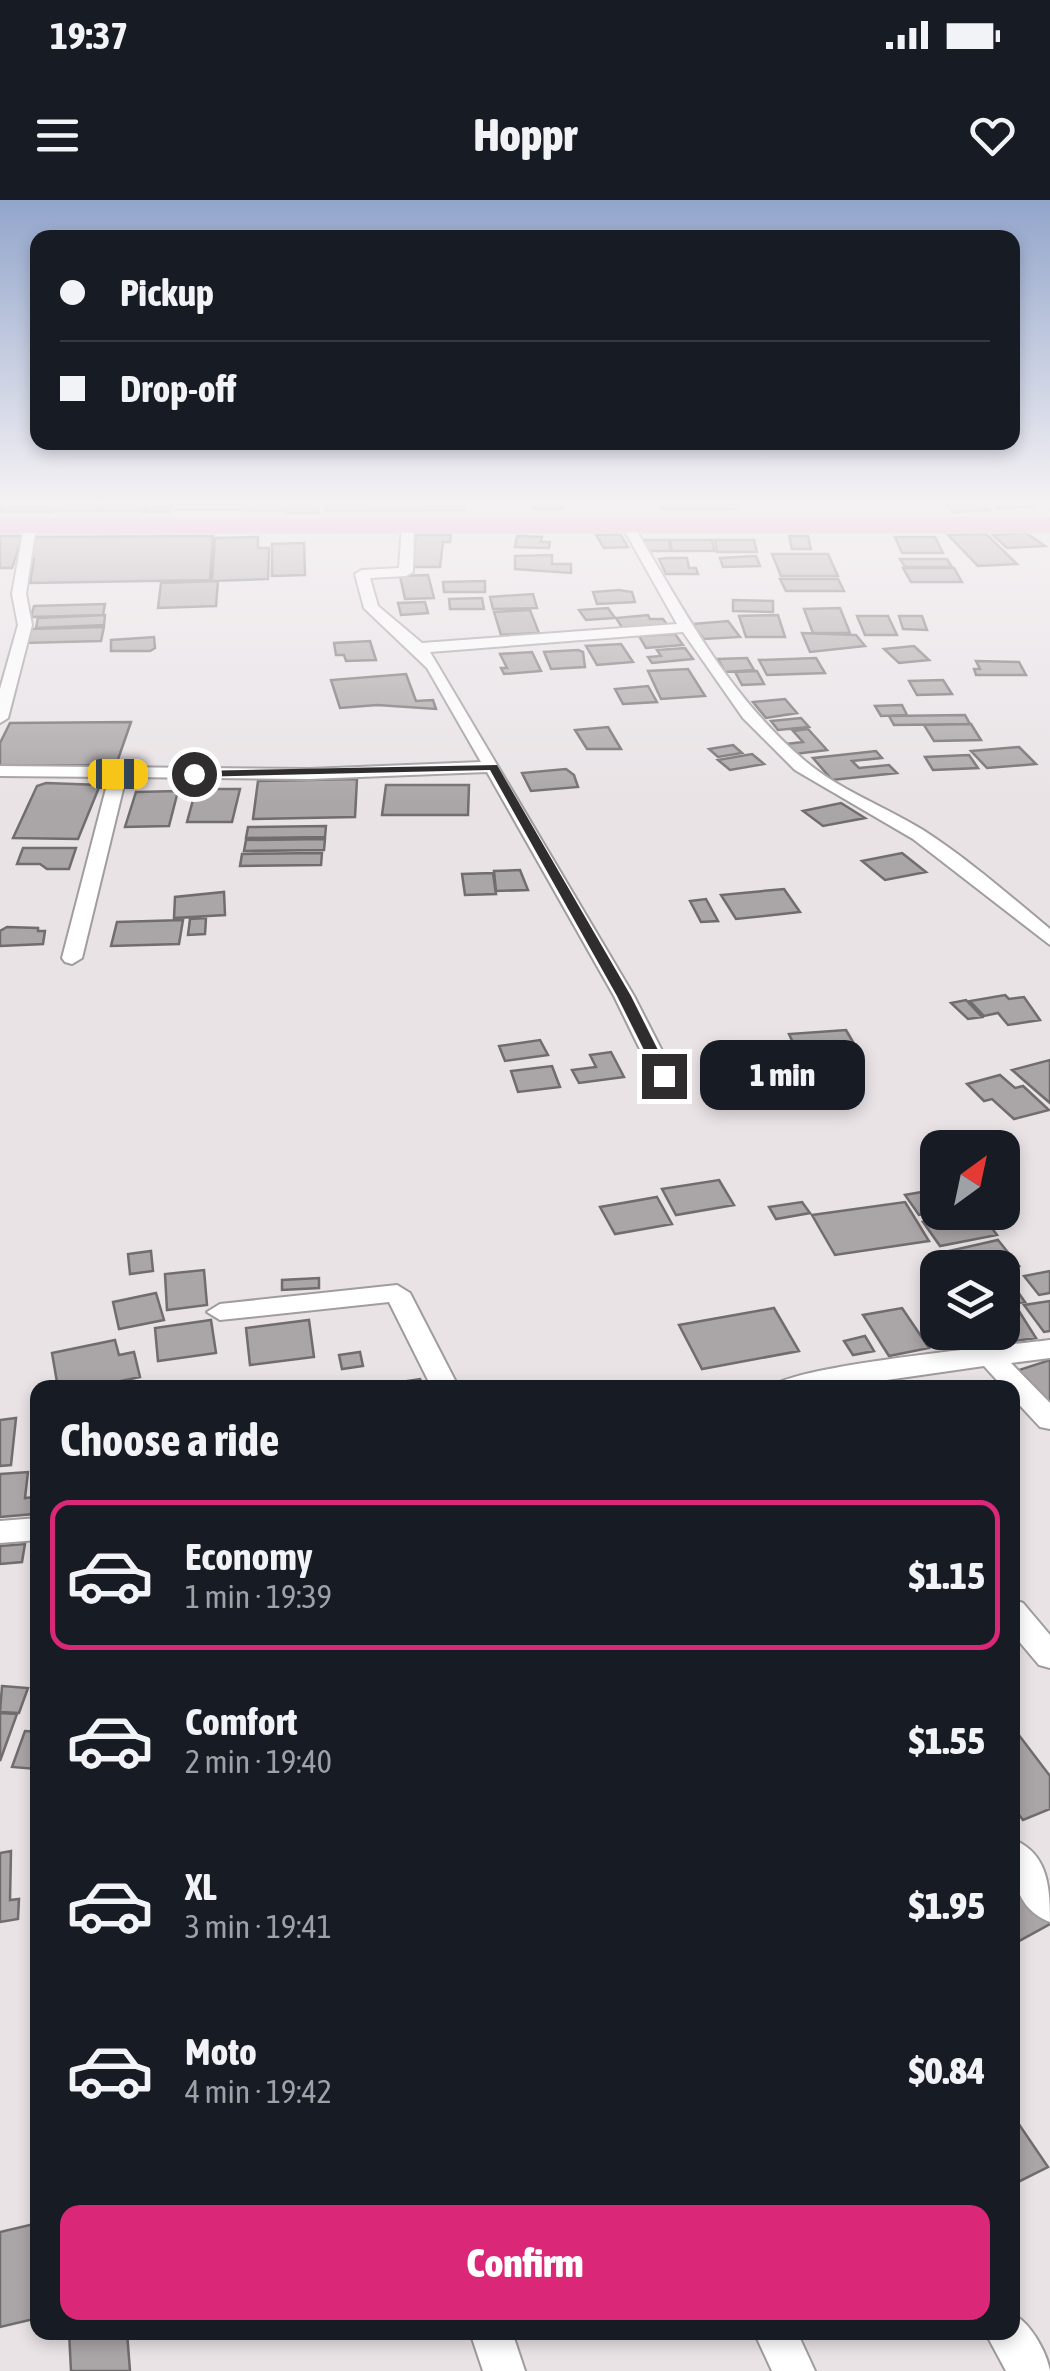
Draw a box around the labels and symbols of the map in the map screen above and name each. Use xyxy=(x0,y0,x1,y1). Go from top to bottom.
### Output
route start xyxy=(172,752,217,797)
car xyxy=(88,759,148,789)
callout: 1 min xyxy=(699,1041,864,1111)
route end xyxy=(642,1054,687,1099)
north arrow xyxy=(920,1130,1020,1230)

